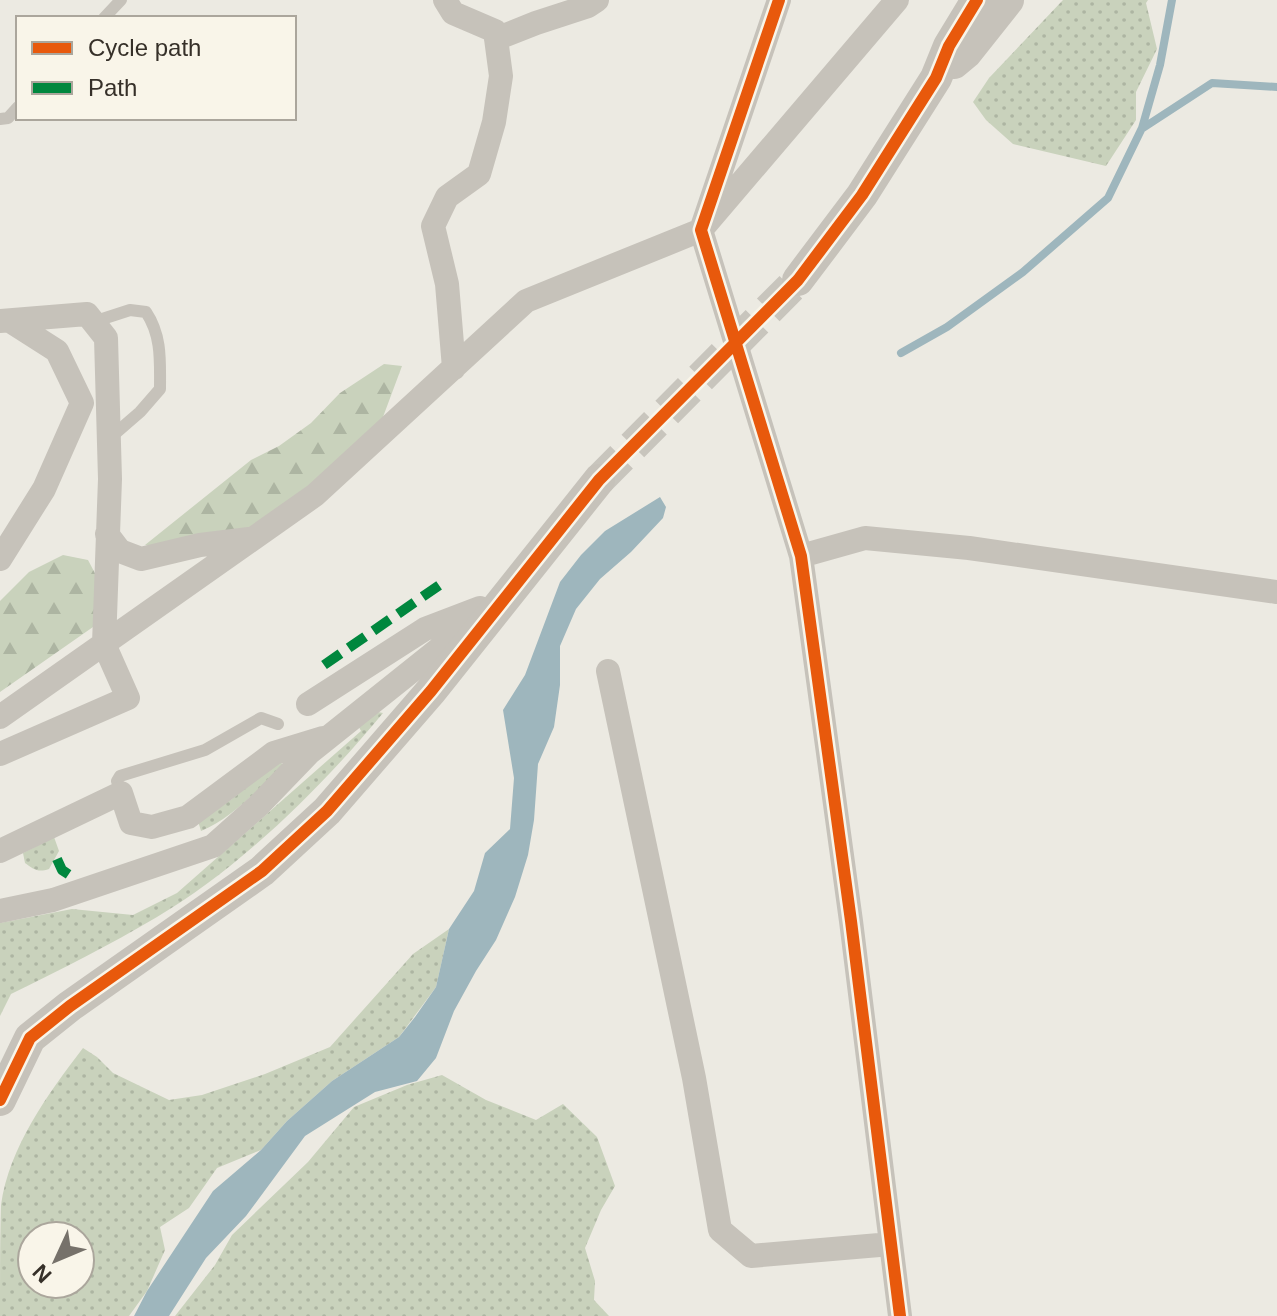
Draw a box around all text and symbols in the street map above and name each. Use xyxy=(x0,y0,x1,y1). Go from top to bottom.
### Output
legend xyxy=(16,16,296,120)
text: Cycle path xyxy=(88,34,201,61)
text: Path xyxy=(88,74,137,101)
north arrow xyxy=(16,1220,96,1300)
text: N xyxy=(27,1259,56,1288)

